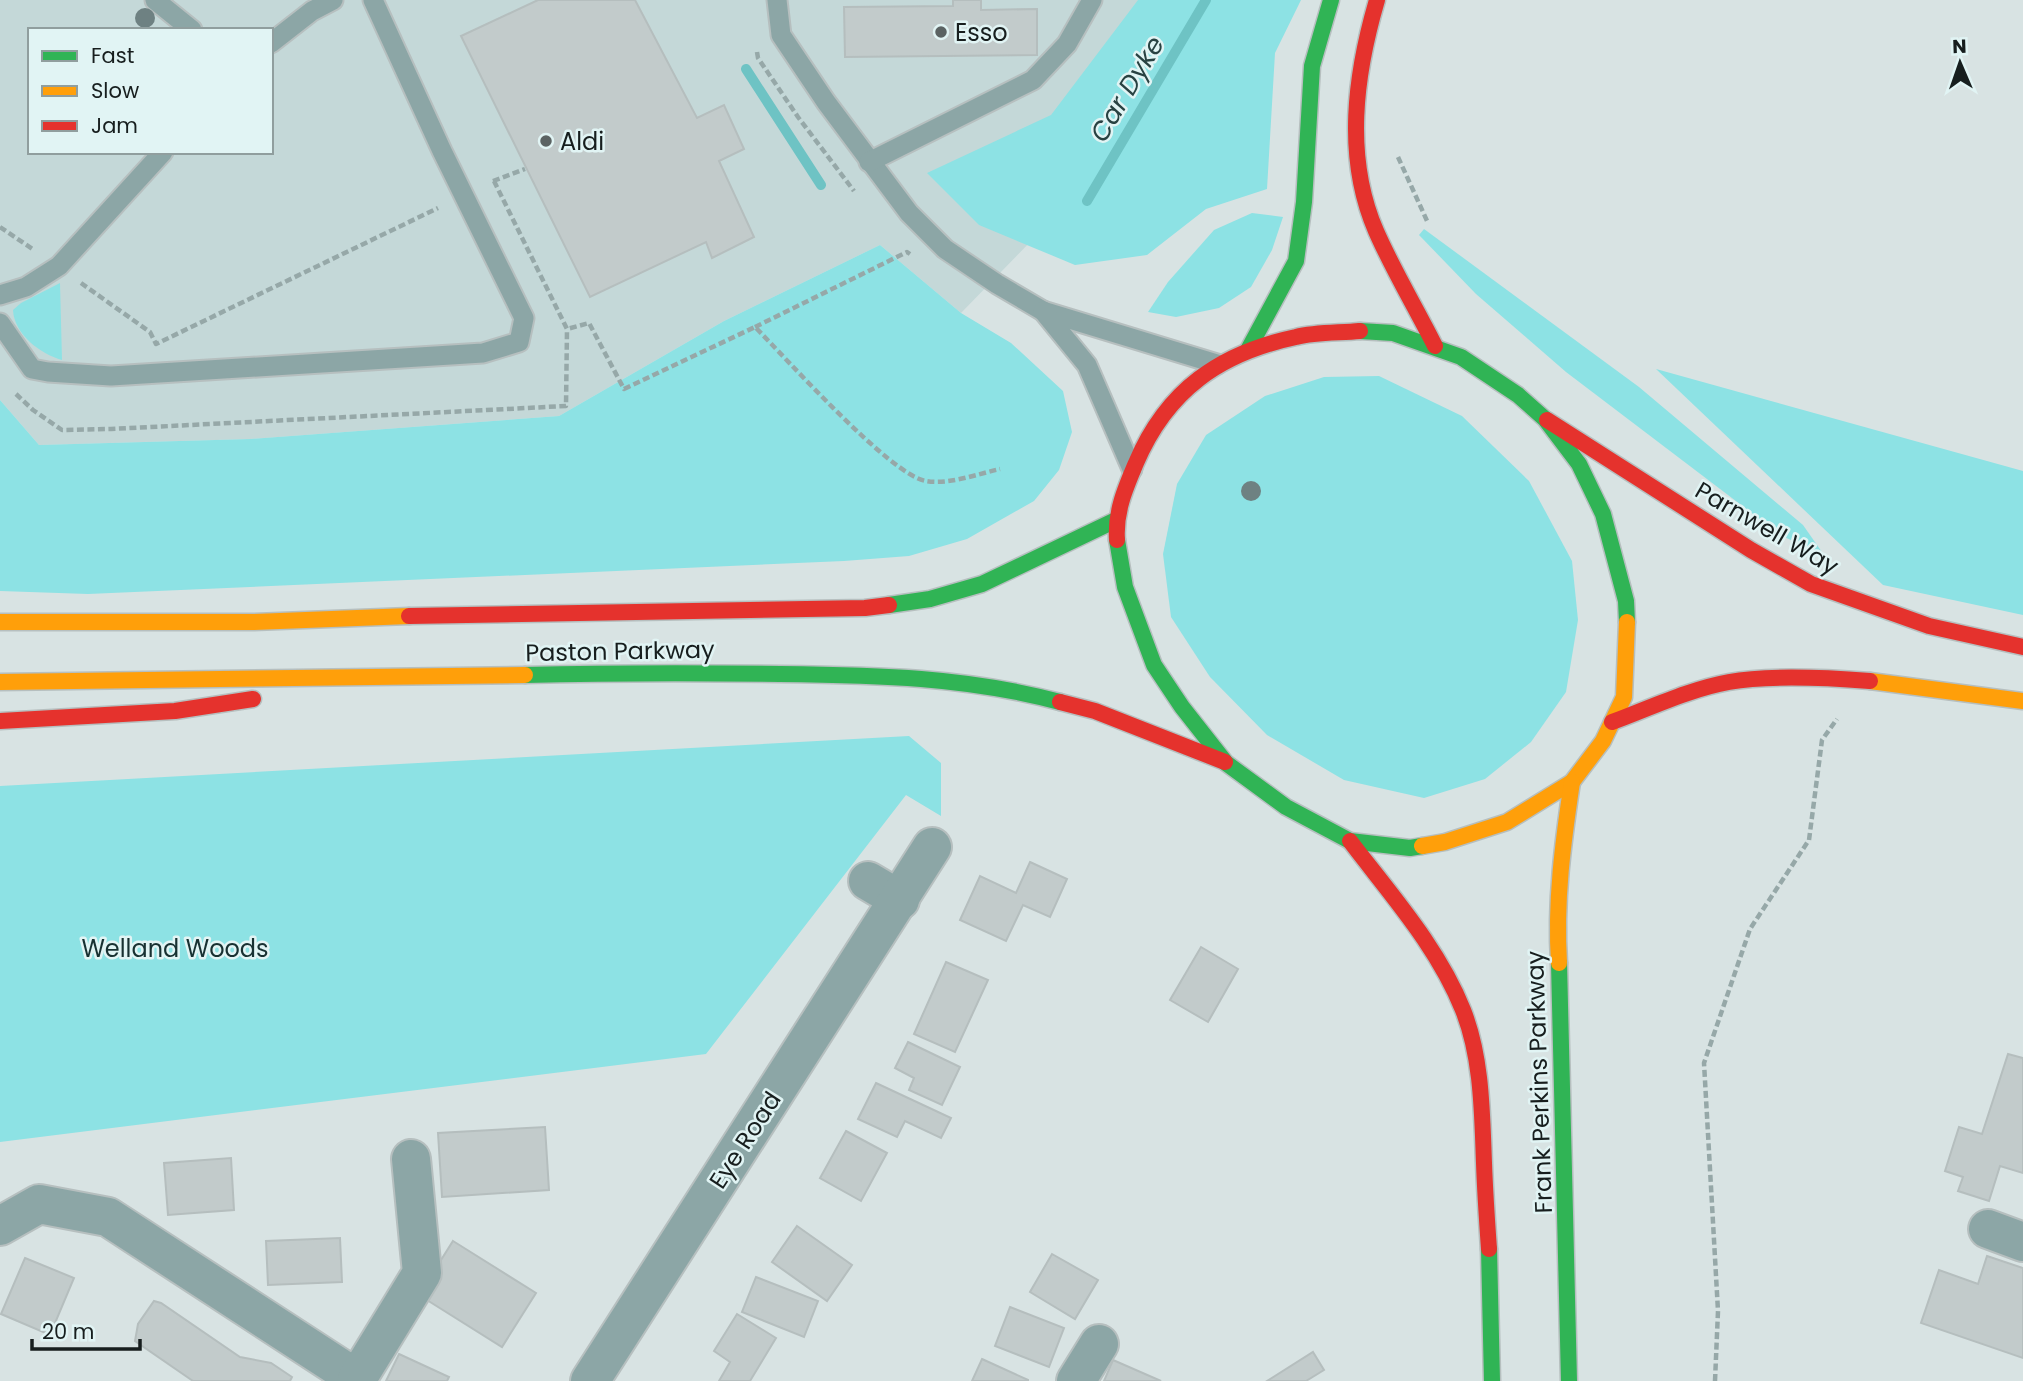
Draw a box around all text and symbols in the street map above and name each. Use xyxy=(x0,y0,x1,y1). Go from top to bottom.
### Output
place label: Esso xyxy=(955,16,1008,49)
marker: Esso xyxy=(933,24,949,40)
legend xyxy=(28,28,273,154)
north arrow xyxy=(1925,28,1995,98)
water label: Car Dyke xyxy=(1081,29,1173,149)
text: N xyxy=(1952,33,1967,60)
text: Fast xyxy=(91,41,134,70)
text: Slow xyxy=(91,76,139,105)
text: Jam xyxy=(91,111,138,140)
place label: Aldi xyxy=(560,125,604,158)
marker: Aldi xyxy=(538,133,554,149)
street label: Parnwell Way xyxy=(1689,474,1845,583)
street label: Paston Parkway xyxy=(525,633,715,669)
park label: Welland Woods xyxy=(81,932,269,965)
street label: Frank Perkins Parkway xyxy=(1518,950,1560,1214)
street label: Eye Road xyxy=(701,1085,789,1195)
scale bar xyxy=(32,1308,140,1352)
text: 20 m xyxy=(42,1317,95,1346)

